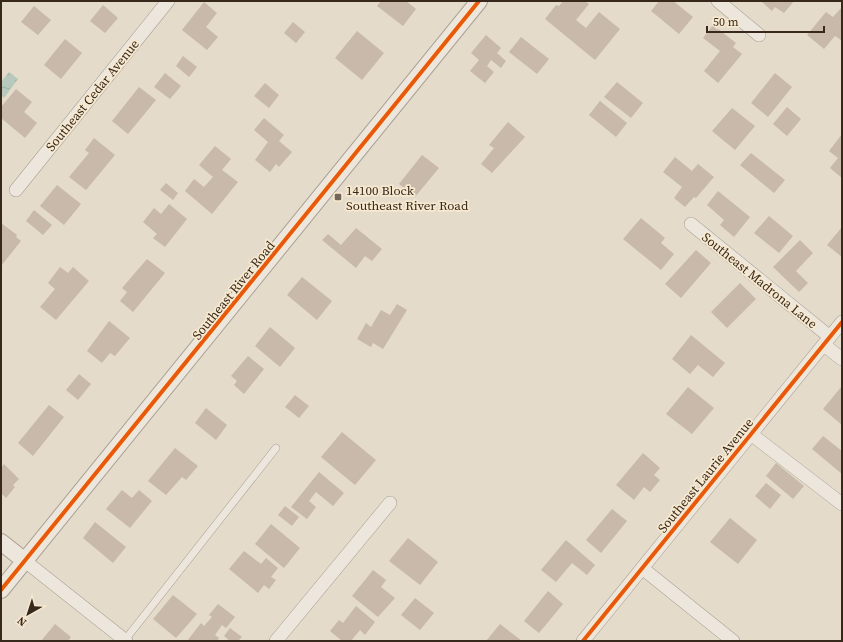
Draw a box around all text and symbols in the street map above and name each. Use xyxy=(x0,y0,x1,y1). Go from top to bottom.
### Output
scale bar xyxy=(707,8,824,34)
text: 50 m xyxy=(713,14,739,30)
street label: Southeast Cedar Avenue xyxy=(42,36,143,155)
place label: 14100 Block Southeast River Road xyxy=(346,182,469,214)
marker: 14100 Block Southeast River Road xyxy=(333,192,343,202)
street label: Southeast Madrona Lane xyxy=(699,229,821,332)
street label: Southeast River Road xyxy=(188,237,279,343)
street label: Southeast Laurie Avenue xyxy=(654,414,757,536)
north arrow xyxy=(8,594,48,634)
text: N xyxy=(14,613,30,630)

